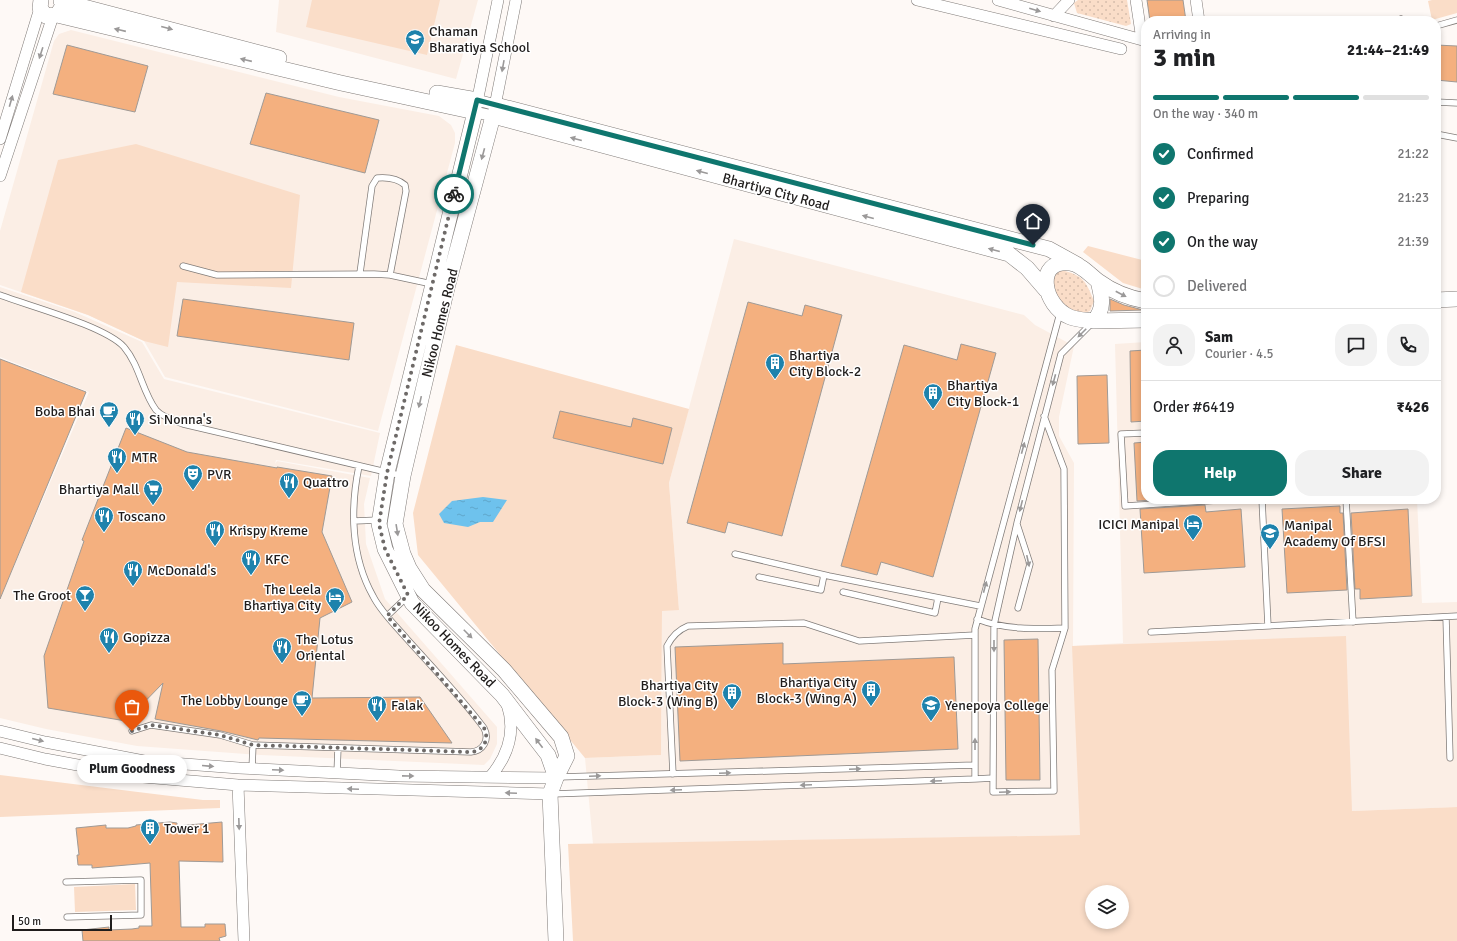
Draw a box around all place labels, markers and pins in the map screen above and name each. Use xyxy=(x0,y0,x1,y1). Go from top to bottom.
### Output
place label: Chaman Bharatiya School xyxy=(429,23,530,56)
school or university icon: Chaman Bharatiya School xyxy=(404,28,426,56)
pin xyxy=(1016,204,1050,245)
place label: Bhartiya City Block-2 xyxy=(789,347,861,380)
building icon: Bhartiya City Block-2 xyxy=(764,352,786,380)
place label: Bhartiya City Block-1 xyxy=(947,377,1019,410)
building icon: Bhartiya City Block-1 xyxy=(922,382,944,410)
cafe icon: Boba Bhai xyxy=(98,400,120,428)
place label: Boba Bhai xyxy=(35,403,95,420)
restaurant icon: Si Nonna's xyxy=(124,408,146,436)
place label: Si Nonna's xyxy=(149,411,212,428)
restaurant icon: MTR xyxy=(106,446,128,474)
place label: MTR xyxy=(131,449,157,466)
theatre icon: PVR xyxy=(182,463,204,491)
place label: PVR xyxy=(207,466,231,483)
restaurant icon: Quattro xyxy=(278,471,300,499)
place label: Quattro xyxy=(303,474,349,491)
supermarket icon: Bhartiya Mall xyxy=(142,478,164,506)
place label: Bhartiya Mall xyxy=(59,481,139,498)
restaurant icon: Toscano xyxy=(93,505,115,533)
place label: Toscano xyxy=(118,508,166,525)
hotel icon: ICICI Manipal xyxy=(1182,513,1204,541)
place label: ICICI Manipal xyxy=(1098,516,1179,533)
place label: Manipal Academy Of BFSI xyxy=(1284,517,1386,550)
restaurant icon: Krispy Kreme xyxy=(204,519,226,547)
place label: Krispy Kreme xyxy=(229,522,308,539)
school or university icon: Manipal Academy Of BFSI xyxy=(1259,522,1281,550)
restaurant icon: KFC xyxy=(240,548,262,576)
place label: KFC xyxy=(265,551,289,568)
restaurant icon: McDonald's xyxy=(122,559,144,587)
place label: McDonald's xyxy=(147,562,216,579)
place label: The Leela Bhartiya City xyxy=(243,581,321,614)
bar icon: The Groot xyxy=(74,584,96,612)
hotel icon: The Leela Bhartiya City xyxy=(324,586,346,614)
place label: The Groot xyxy=(13,587,71,604)
restaurant icon: Gopizza xyxy=(98,626,120,654)
place label: Gopizza xyxy=(123,629,170,646)
place label: The Lotus Oriental xyxy=(296,631,353,664)
restaurant icon: The Lotus Oriental xyxy=(271,636,293,664)
place label: Bhartiya City Block-3 (Wing A) xyxy=(756,674,857,707)
place label: Bhartiya City Block-3 (Wing B) xyxy=(618,677,718,710)
building icon: Bhartiya City Block-3 (Wing A) xyxy=(860,679,882,707)
building icon: Bhartiya City Block-3 (Wing B) xyxy=(721,682,743,710)
cafe icon: The Lobby Lounge xyxy=(291,689,313,717)
pin xyxy=(115,690,149,731)
place label: The Lobby Lounge xyxy=(181,692,288,709)
restaurant icon: Falak xyxy=(366,694,388,722)
school or university icon: Yenepoya College xyxy=(920,694,942,722)
place label: Falak xyxy=(391,697,423,714)
place label: Yenepoya College xyxy=(945,697,1049,714)
callout: Plum Goodness xyxy=(77,755,187,783)
building icon: Tower 1 xyxy=(139,817,161,845)
place label: Tower 1 xyxy=(164,820,210,837)

